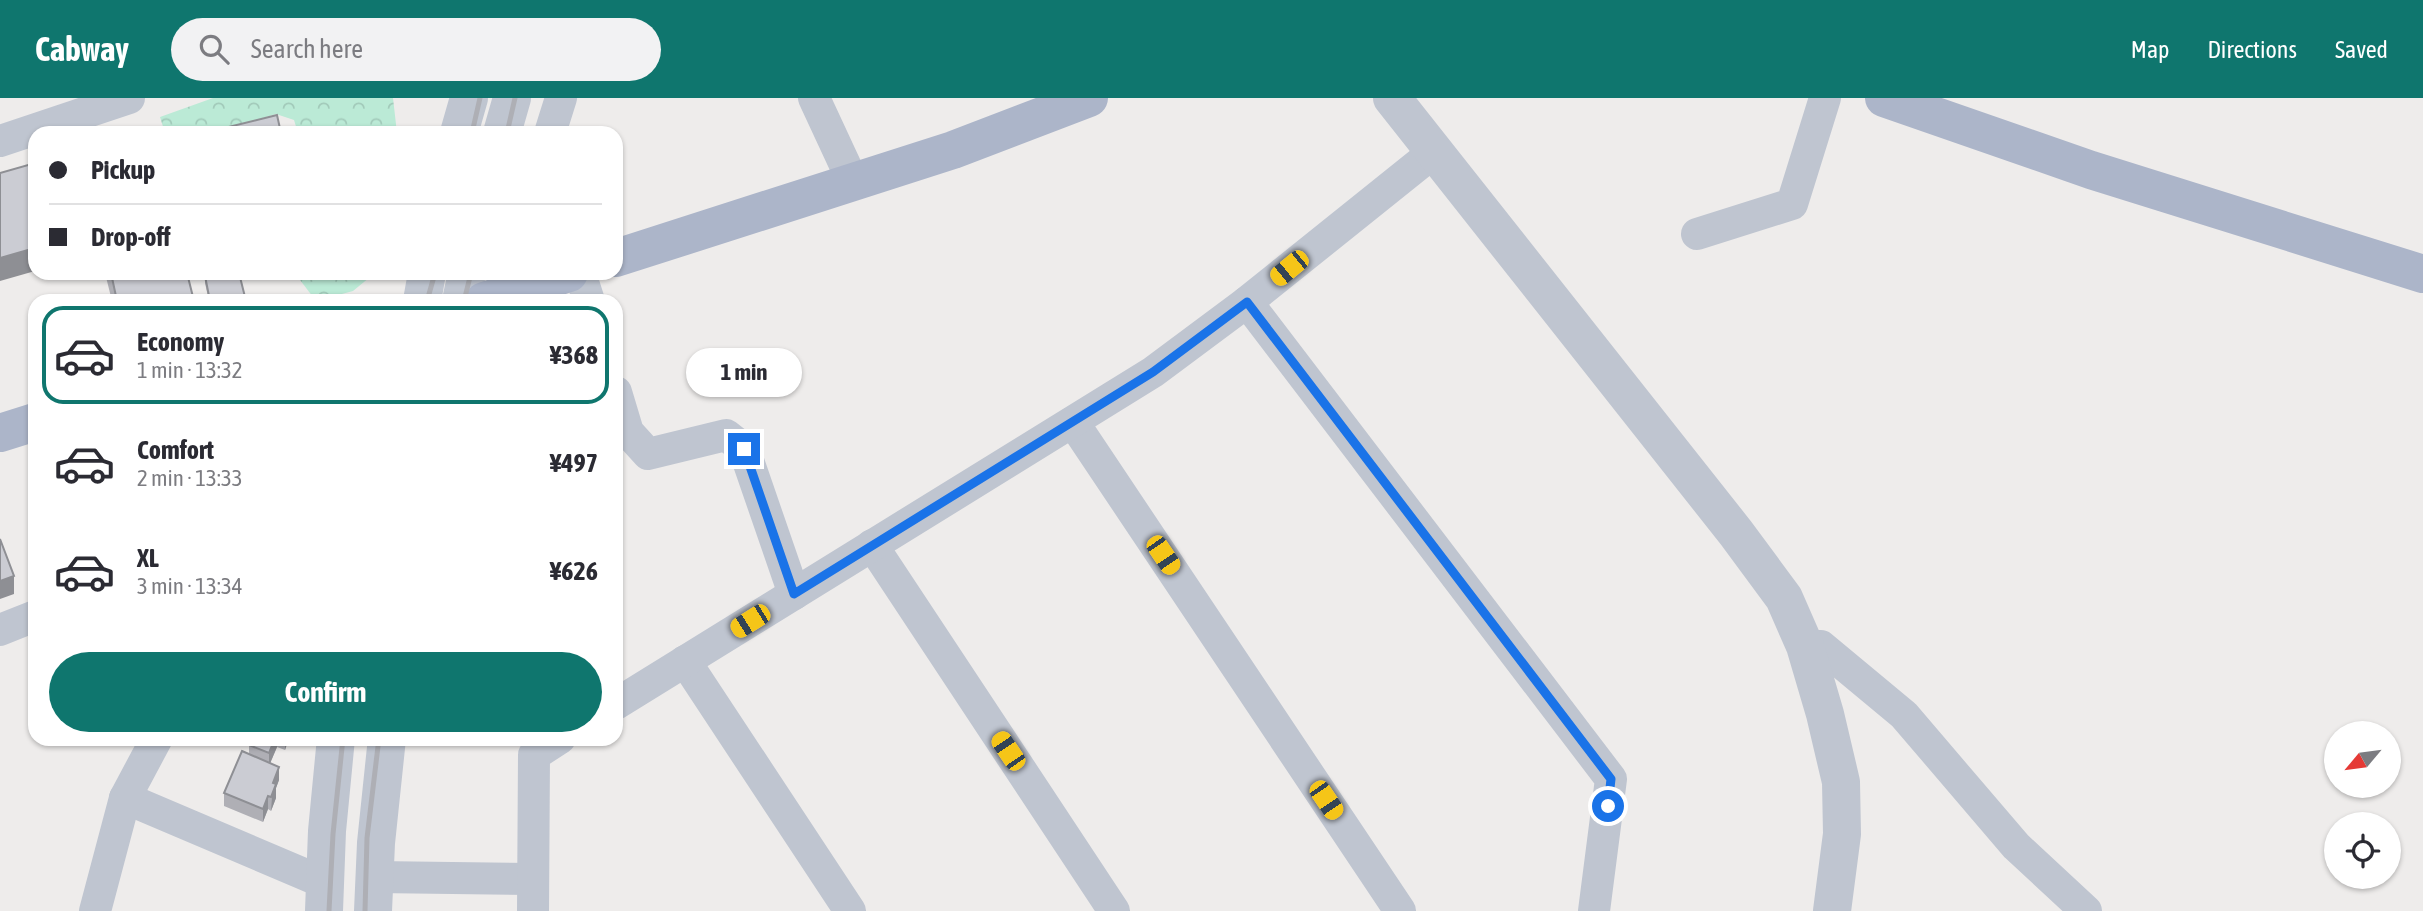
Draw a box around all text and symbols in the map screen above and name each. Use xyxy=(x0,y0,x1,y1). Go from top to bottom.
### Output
search box xyxy=(171,18,661,81)
text: Cabway xyxy=(35,30,129,68)
icon: search xyxy=(195,30,233,68)
text: Search here xyxy=(251,34,363,64)
text: Map xyxy=(2131,36,2169,63)
text: Directions xyxy=(2207,36,2297,63)
text: Saved xyxy=(2335,36,2388,63)
text: Pickup xyxy=(91,155,155,185)
text: Drop-off xyxy=(91,222,171,252)
car xyxy=(1267,247,1312,289)
icon: car xyxy=(53,324,116,387)
text: Economy xyxy=(137,327,224,357)
text: ¥368 xyxy=(550,340,598,370)
callout: 1 min xyxy=(686,348,802,396)
text: 1 min · 13:32 xyxy=(137,357,243,383)
text: 1 min xyxy=(721,359,767,385)
icon: car xyxy=(53,432,116,495)
route end xyxy=(728,433,760,465)
text: Comfort xyxy=(137,435,214,465)
text: ¥497 xyxy=(550,448,598,478)
text: 2 min · 13:33 xyxy=(137,465,243,491)
car xyxy=(1143,532,1184,578)
icon: car xyxy=(53,540,116,603)
text: XL xyxy=(137,543,159,573)
text: ¥626 xyxy=(550,556,598,586)
text: 3 min · 13:34 xyxy=(137,573,243,599)
car xyxy=(727,601,774,641)
button: Confirm xyxy=(49,652,602,732)
north arrow xyxy=(2324,721,2401,798)
map controls xyxy=(2324,721,2401,889)
car xyxy=(988,728,1029,774)
car xyxy=(1306,777,1347,823)
route start xyxy=(1592,790,1624,822)
button: locate xyxy=(2324,812,2401,889)

